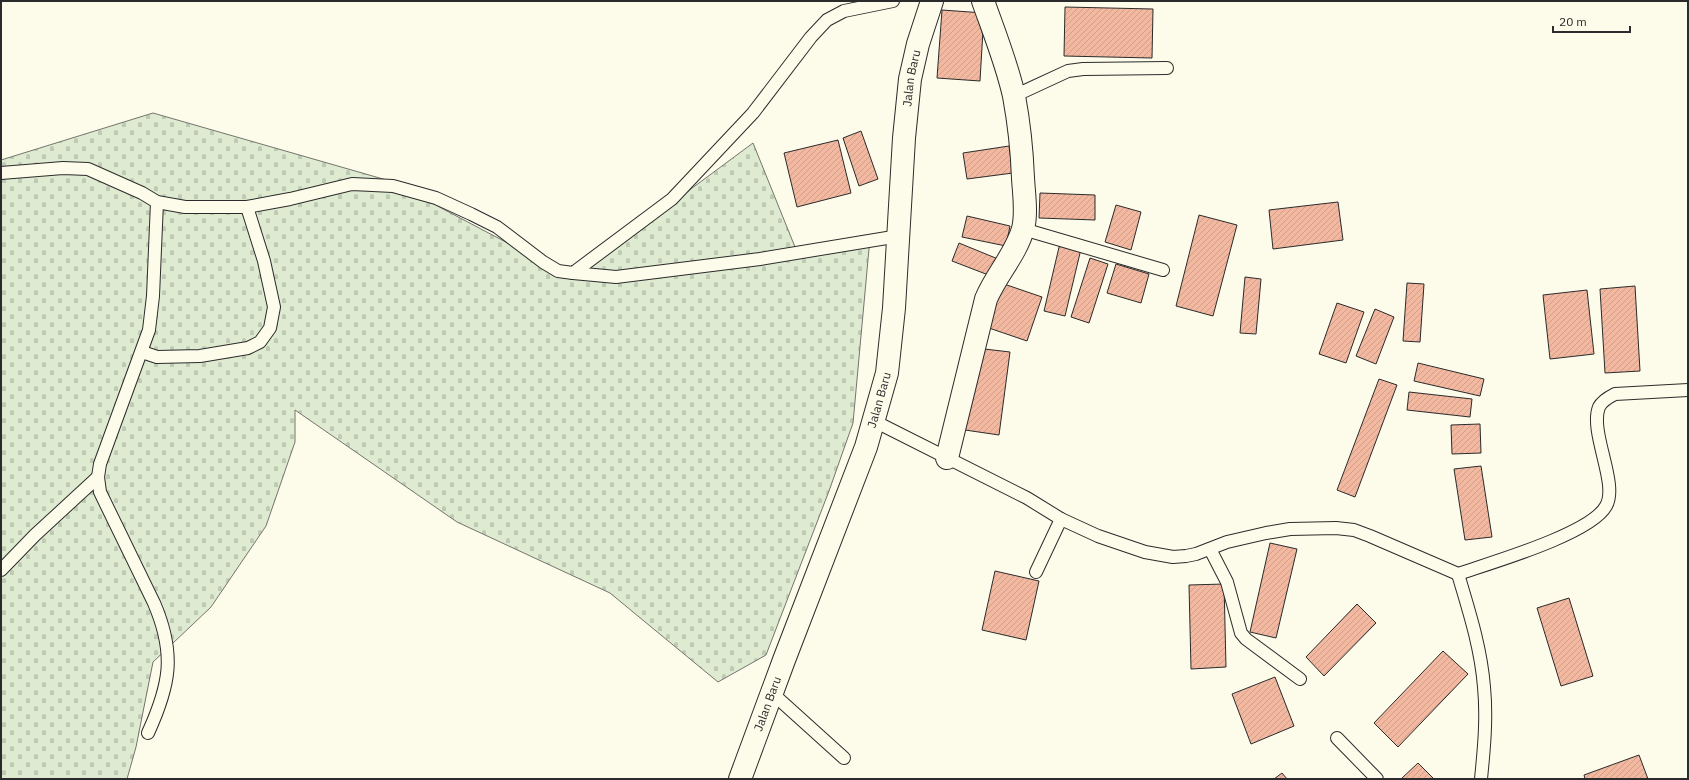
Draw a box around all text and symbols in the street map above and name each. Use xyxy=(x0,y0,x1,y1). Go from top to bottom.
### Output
scale bar xyxy=(1553,8,1630,34)
text: 20 m xyxy=(1559,14,1587,29)
street label: Jalan Baru xyxy=(899,48,923,107)
street label: Jalan Baru xyxy=(864,370,894,429)
street label: Jalan Baru xyxy=(750,674,784,733)

